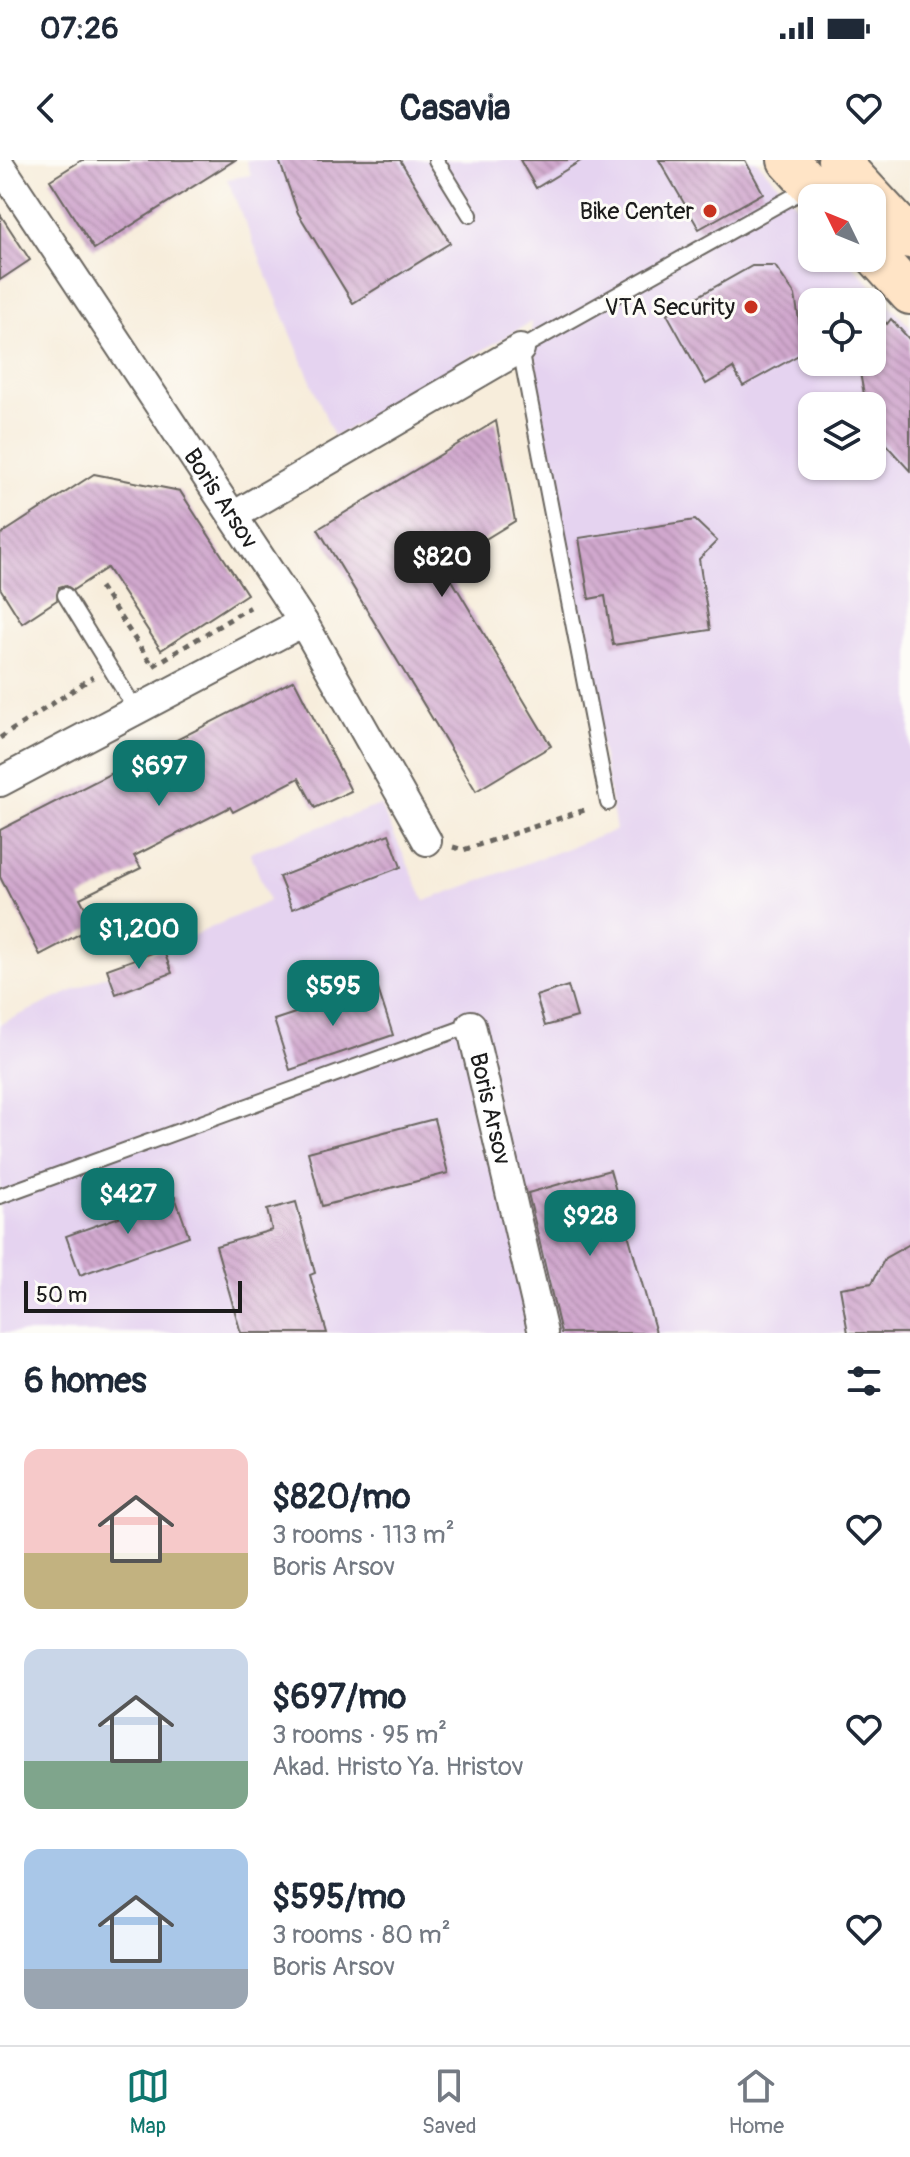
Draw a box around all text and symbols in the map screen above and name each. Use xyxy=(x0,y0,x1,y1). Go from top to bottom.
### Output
text: 07:26 xyxy=(40,10,119,47)
icon: back xyxy=(24,86,68,130)
text: Casavia xyxy=(399,86,511,131)
icon: heart xyxy=(842,86,886,130)
north arrow xyxy=(798,184,886,272)
map controls xyxy=(798,184,886,480)
place label: Bike Center xyxy=(580,197,694,226)
marker: Bike Center xyxy=(701,202,719,220)
button: locate xyxy=(798,288,886,376)
place label: VTA Security xyxy=(604,293,735,322)
marker: VTA Security xyxy=(742,298,760,316)
button: layers xyxy=(798,392,886,480)
street label: Boris Arsov xyxy=(177,443,265,554)
pin: $820 xyxy=(395,531,489,599)
text: $820 xyxy=(412,541,472,573)
pin: $697 xyxy=(112,740,206,808)
text: $697 xyxy=(131,750,187,782)
pin: $1,200 xyxy=(74,903,204,971)
text: $1,200 xyxy=(99,913,179,945)
pin: $595 xyxy=(286,960,380,1028)
text: $595 xyxy=(305,970,361,1002)
street label: Boris Arsov xyxy=(463,1050,518,1167)
pin: $427 xyxy=(81,1168,175,1236)
text: $427 xyxy=(99,1178,157,1210)
pin: $928 xyxy=(543,1190,637,1258)
text: $928 xyxy=(562,1200,618,1232)
scale bar xyxy=(24,1277,242,1313)
text: 50 m xyxy=(36,1281,87,1309)
icon: filters xyxy=(842,1359,886,1403)
text: 6 homes xyxy=(24,1360,147,1403)
text: $820/mo xyxy=(272,1476,410,1519)
icon: home xyxy=(88,1481,184,1577)
icon: heart xyxy=(842,1507,886,1551)
text: 3 rooms · 113 m² xyxy=(272,1519,455,1551)
text: Boris Arsov xyxy=(272,1551,395,1583)
text: $697/mo xyxy=(272,1676,406,1719)
icon: home xyxy=(88,1681,184,1777)
icon: heart xyxy=(842,1707,886,1751)
text: 3 rooms · 95 m² xyxy=(272,1719,447,1751)
text: Akad. Hristo Ya. Hristov xyxy=(272,1751,524,1783)
text: $595/mo xyxy=(272,1876,405,1919)
icon: home xyxy=(88,1881,184,1977)
icon: heart xyxy=(842,1907,886,1951)
text: 3 rooms · 80 m² xyxy=(272,1919,451,1951)
text: Boris Arsov xyxy=(272,1951,395,1983)
tab: Map xyxy=(126,2064,170,2140)
tab: Saved xyxy=(422,2064,477,2140)
tab: Home xyxy=(729,2064,784,2140)

